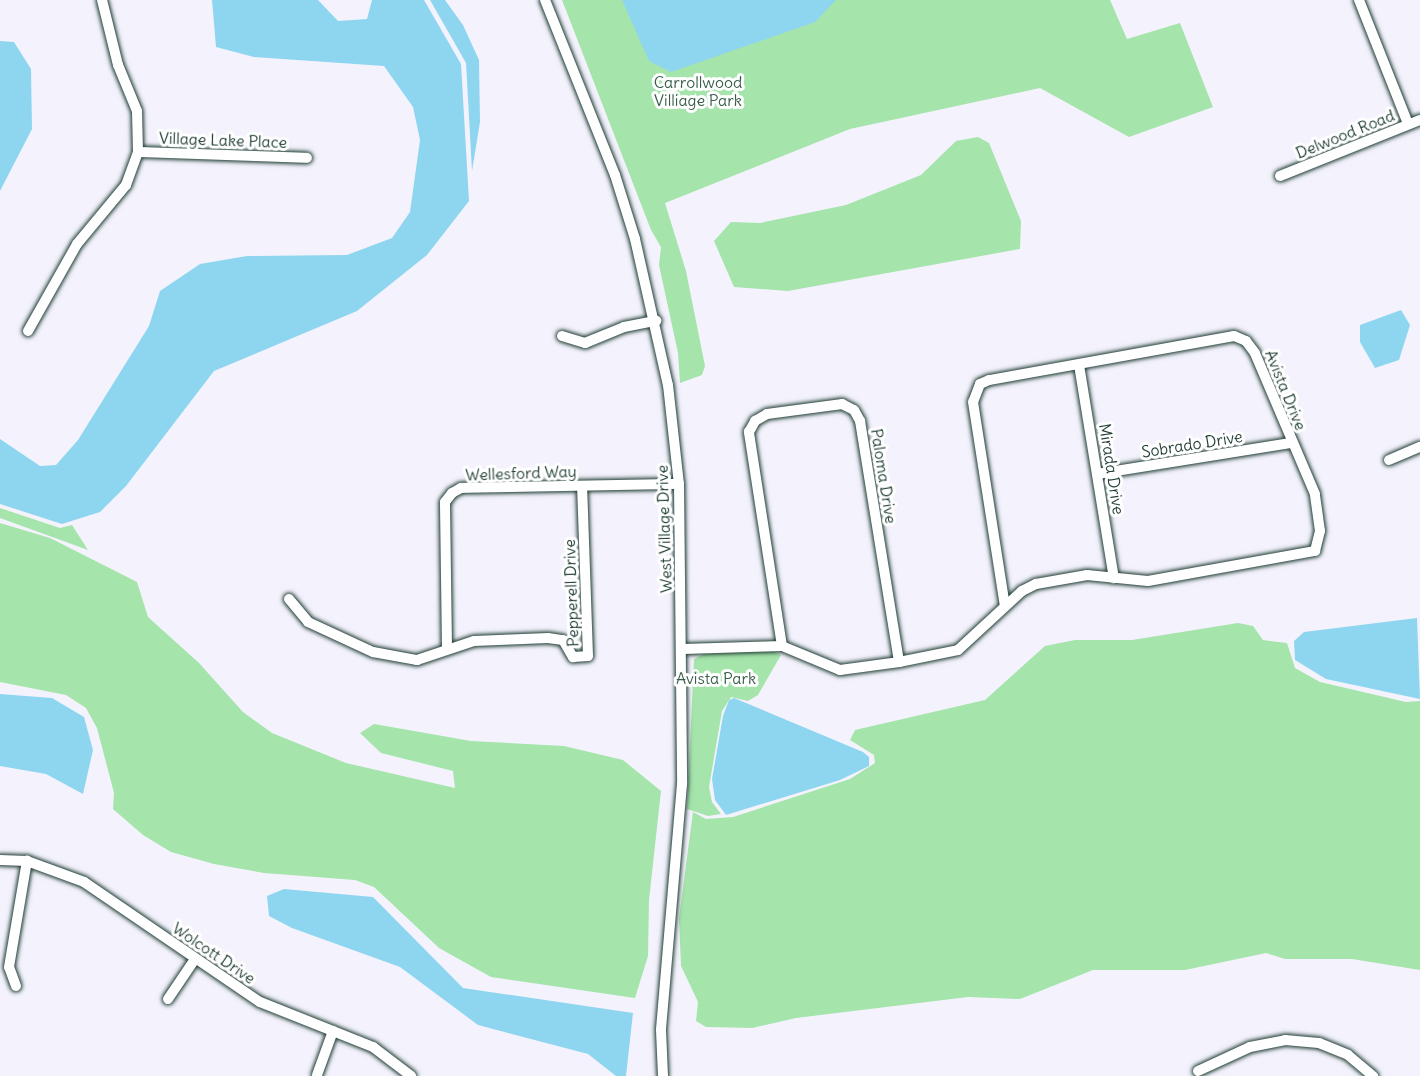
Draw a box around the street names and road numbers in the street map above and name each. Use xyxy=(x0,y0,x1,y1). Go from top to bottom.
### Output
street label: Delwood Road xyxy=(1293,105,1397,163)
street label: Village Lake Place xyxy=(159,128,287,152)
street label: Avista Drive xyxy=(1261,347,1311,433)
street label: Mirada Drive xyxy=(1095,422,1129,516)
street label: Paloma Drive xyxy=(867,427,901,525)
street label: Sobrado Drive xyxy=(1140,427,1244,461)
street label: Wellesford Way xyxy=(465,461,577,485)
street label: West Village Drive xyxy=(652,465,676,593)
street label: Pepperell Drive xyxy=(560,539,582,647)
street label: Wolcott Drive xyxy=(169,918,259,988)

